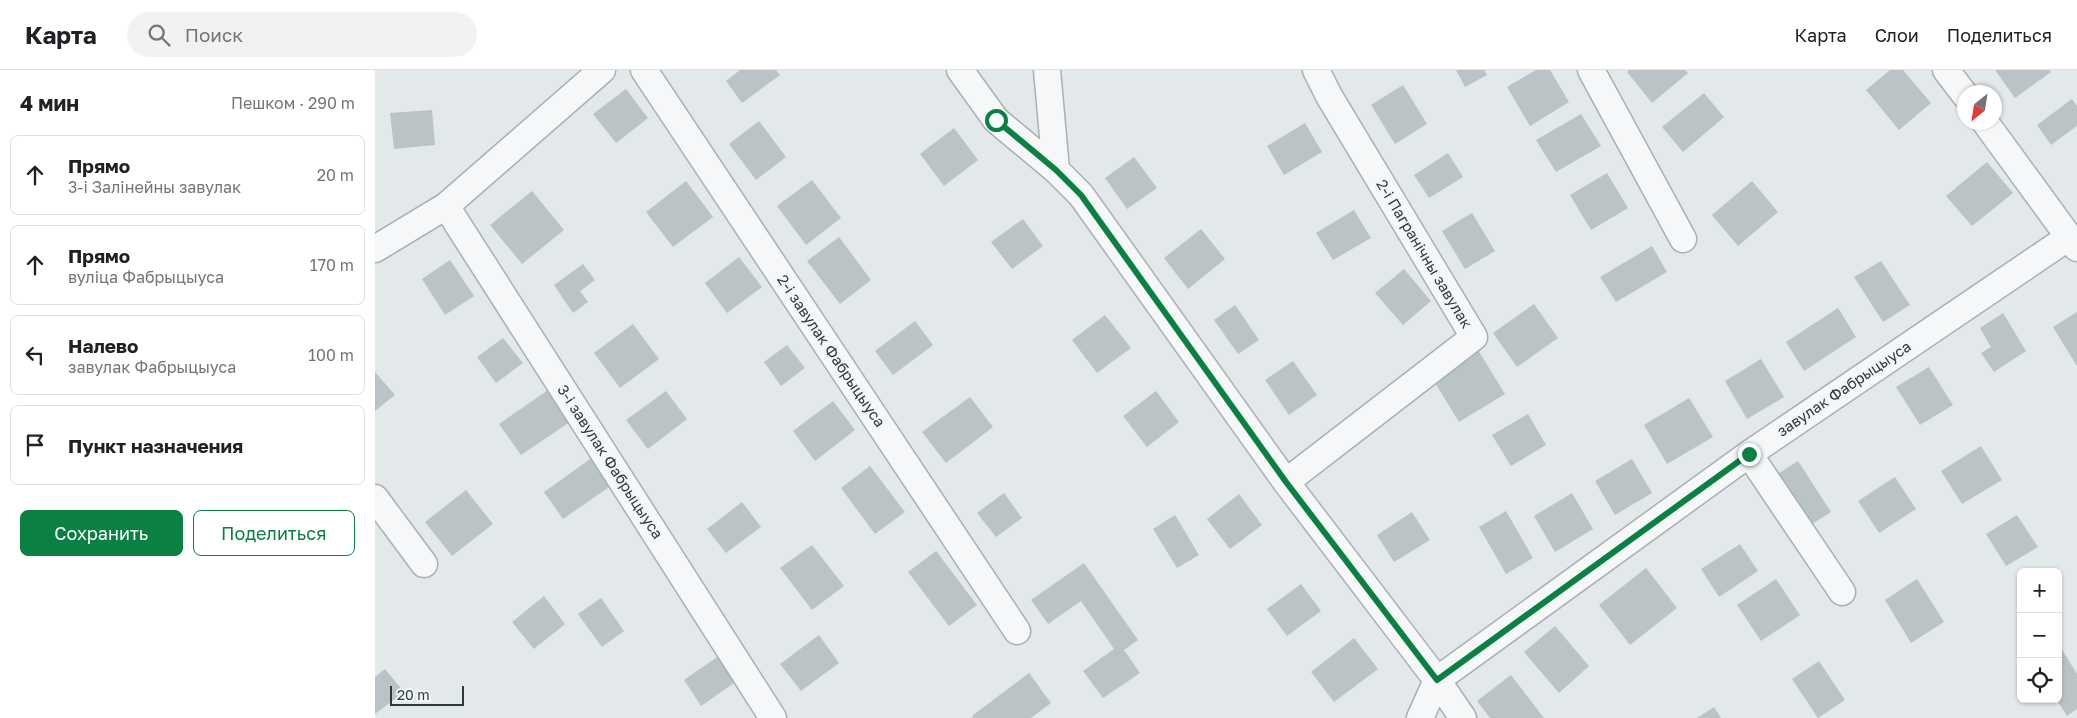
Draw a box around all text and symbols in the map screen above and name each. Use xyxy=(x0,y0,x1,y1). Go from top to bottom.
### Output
search box xyxy=(127,12,477,57)
text: Карта xyxy=(25,20,97,49)
icon: search xyxy=(145,21,173,49)
text: Поиск xyxy=(185,23,243,46)
text: Карта xyxy=(1795,24,1847,46)
text: Слои xyxy=(1875,24,1919,46)
text: Поделиться xyxy=(1947,24,2052,46)
north arrow xyxy=(1957,85,2002,130)
text: 4 мин xyxy=(20,90,79,116)
text: Пешком · 290 m xyxy=(231,93,355,113)
route start xyxy=(985,109,1008,132)
text: Прямо xyxy=(68,154,130,177)
icon: ahead xyxy=(21,161,49,189)
text: 20 m xyxy=(317,165,354,185)
street label: 2-і Пагранічны завулак xyxy=(1373,176,1477,331)
text: 3-і Залінейны завулак xyxy=(68,177,241,197)
text: Прямо xyxy=(68,244,130,267)
icon: ahead xyxy=(21,251,49,279)
text: 170 m xyxy=(310,255,354,275)
text: вуліца Фабрыцыуса xyxy=(68,267,224,287)
street label: 2-і завулак Фабрыцыуса xyxy=(774,271,890,430)
text: Налево xyxy=(68,334,138,357)
street label: завулак Фабрыцыуса xyxy=(1773,337,1914,440)
icon: left xyxy=(21,341,49,369)
text: 100 m xyxy=(308,345,354,365)
text: завулак Фабрыцыуса xyxy=(68,357,236,377)
street label: 3-і завулак Фабрыцыуса xyxy=(554,381,667,542)
icon: arrive xyxy=(21,431,49,459)
text: Пункт назначения xyxy=(68,434,243,457)
route end xyxy=(1738,443,1761,466)
button: Сохранить xyxy=(20,510,183,556)
button: Поделиться xyxy=(193,510,355,556)
map controls xyxy=(2017,568,2062,703)
button: + xyxy=(2017,568,2062,613)
button: − xyxy=(2017,613,2062,658)
button: locate xyxy=(2017,658,2062,703)
scale bar xyxy=(390,683,464,706)
text: 20 m xyxy=(397,686,430,703)

